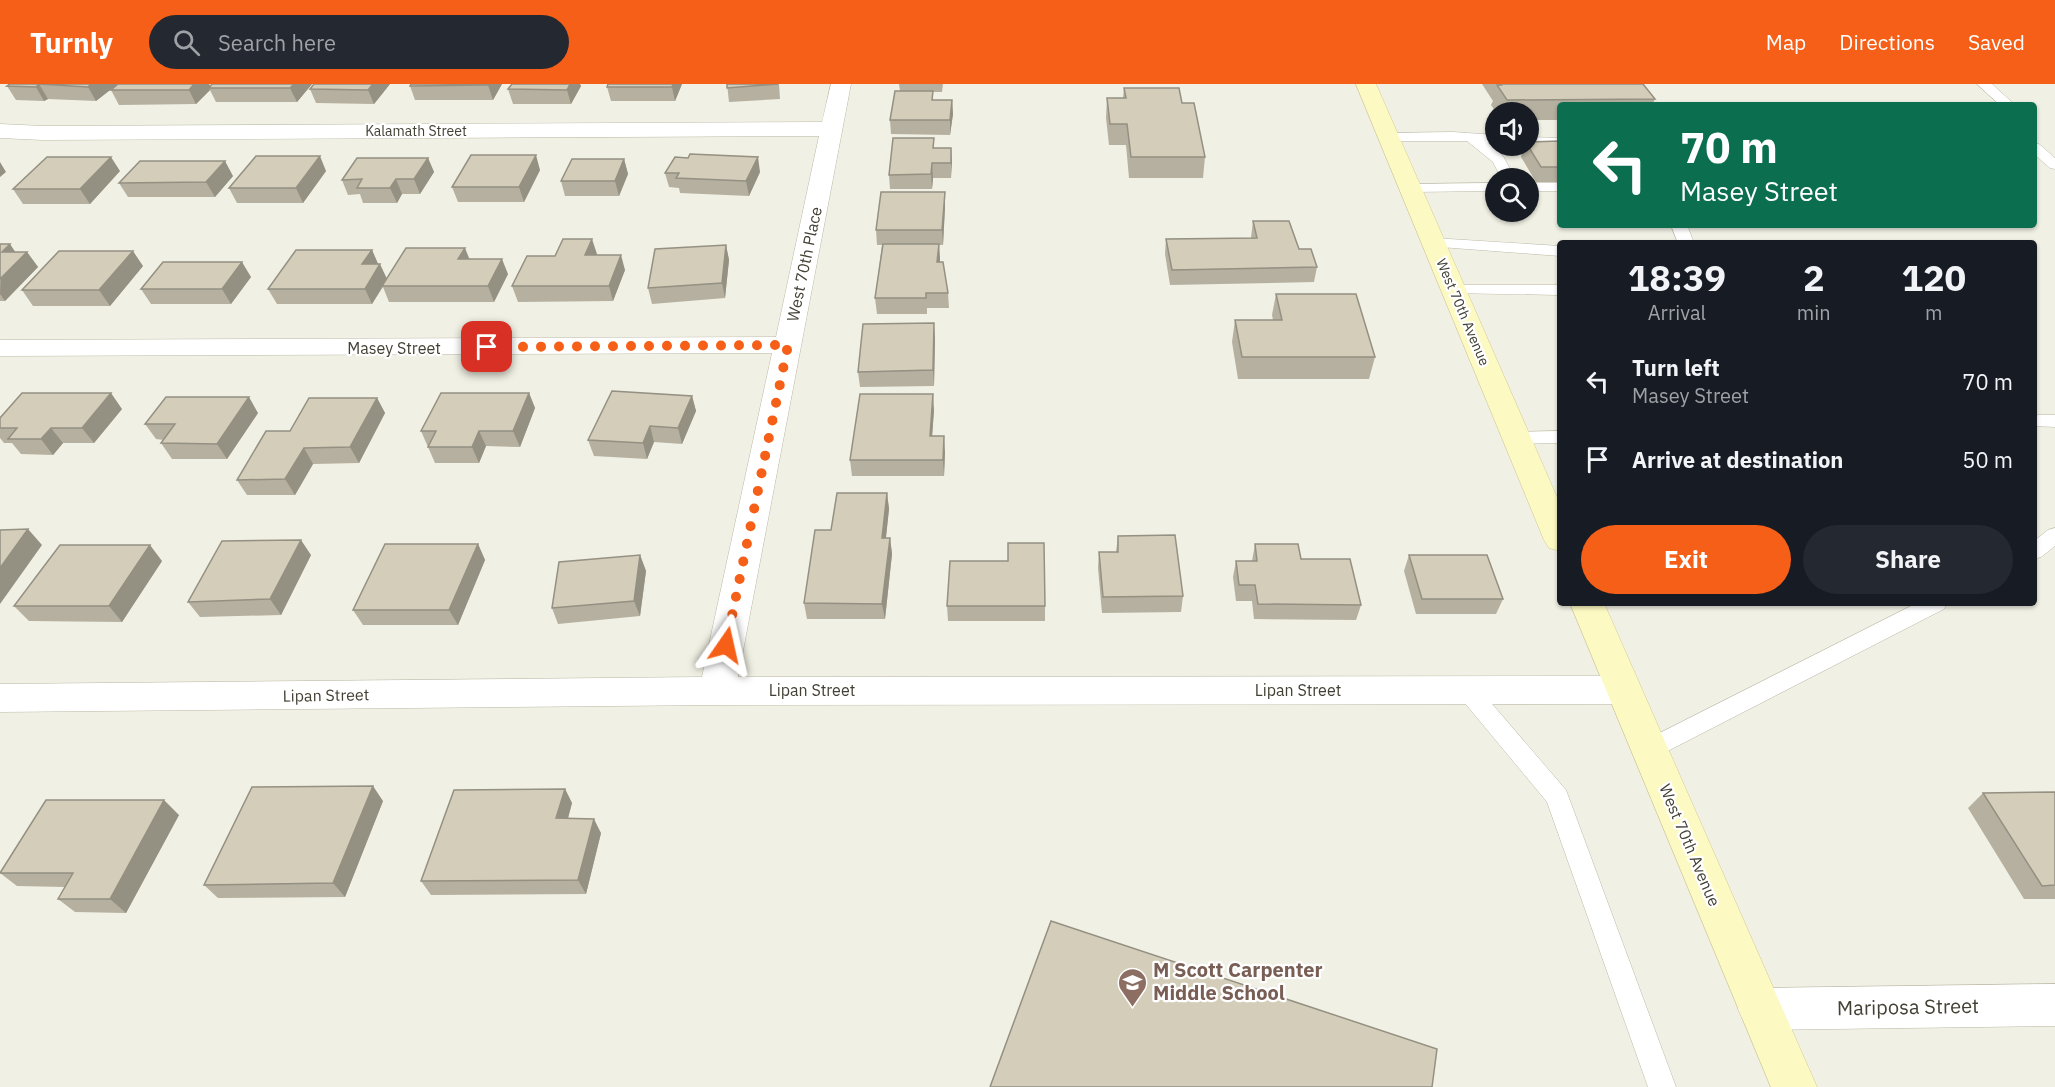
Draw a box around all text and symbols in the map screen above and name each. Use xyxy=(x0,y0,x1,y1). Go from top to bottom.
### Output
search box xyxy=(149,15,569,69)
text: Turnly xyxy=(30,24,113,61)
icon: search xyxy=(170,26,203,59)
text: Search here xyxy=(218,28,336,57)
text: Map xyxy=(1766,28,1806,56)
text: Directions xyxy=(1839,28,1935,56)
text: Saved xyxy=(1968,28,2025,56)
map controls xyxy=(1485,102,1539,222)
button: sound xyxy=(1485,102,1539,156)
text: 70 m xyxy=(1680,120,1778,175)
street label: Kalamath Street xyxy=(365,122,467,140)
icon: left xyxy=(1581,126,1659,204)
button: search xyxy=(1485,168,1539,222)
text: Masey Street xyxy=(1680,173,1838,208)
street label: West 70th Place xyxy=(782,205,826,323)
text: 18:39 xyxy=(1628,254,1726,301)
text: 2 xyxy=(1803,254,1825,301)
text: 120 xyxy=(1901,254,1966,301)
street label: West 70th Avenue xyxy=(1432,256,1494,369)
text: Arrival xyxy=(1648,299,1706,326)
text: min xyxy=(1797,299,1831,326)
text: m xyxy=(1925,299,1943,326)
pin xyxy=(461,321,512,372)
icon: arrive xyxy=(470,330,503,363)
street label: Masey Street xyxy=(347,338,441,358)
text: Turn left xyxy=(1632,353,1720,382)
icon: left xyxy=(1581,365,1614,398)
text: 70 m xyxy=(1962,367,2013,396)
text: Masey Street xyxy=(1632,382,1749,409)
icon: arrive xyxy=(1581,443,1614,476)
text: Arrive at destination xyxy=(1632,445,1843,474)
text: 50 m xyxy=(1962,445,2013,474)
button: Exit xyxy=(1581,525,1791,594)
button: Share xyxy=(1803,525,2013,594)
position arrow xyxy=(694,613,758,677)
street label: Lipan Street xyxy=(769,680,855,700)
street label: Lipan Street xyxy=(1255,680,1341,700)
street label: Lipan Street xyxy=(283,684,369,706)
street label: West 70th Avenue xyxy=(1655,781,1725,909)
place label: M Scott Carpenter Middle School xyxy=(1153,956,1323,1006)
school or university icon: M Scott Carpenter Middle School xyxy=(1116,966,1148,1008)
street label: Mariposa Street xyxy=(1837,992,1979,1021)

